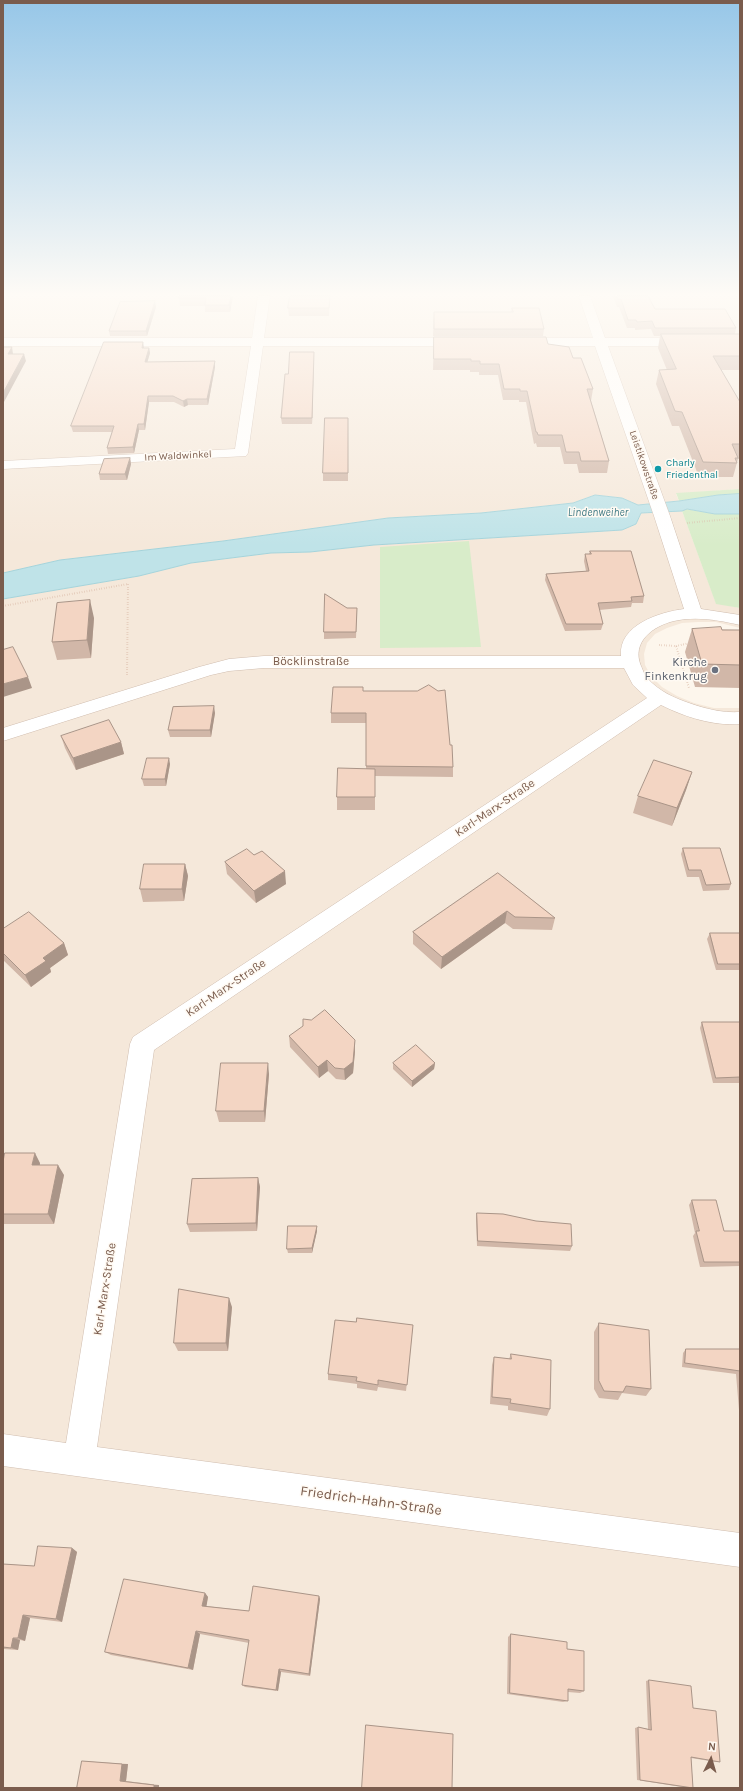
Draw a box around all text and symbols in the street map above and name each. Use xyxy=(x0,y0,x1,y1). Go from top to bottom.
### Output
street label: Leistikowstraße xyxy=(627,429,661,501)
street label: Im Waldwinkel xyxy=(144,448,212,464)
place label: Charly Friedenthal xyxy=(666,457,718,480)
marker: Charly Friedenthal xyxy=(653,464,663,474)
water label: Lindenweiher xyxy=(568,506,628,520)
street label: Böcklinstraße xyxy=(273,655,349,669)
place label: Kirche Finkenkrug xyxy=(645,656,707,684)
marker: Kirche Finkenkrug xyxy=(710,665,720,675)
street label: Karl-Marx-Straße xyxy=(452,776,538,840)
street label: Karl-Marx-Straße xyxy=(183,956,269,1020)
street label: Karl-Marx-Straße xyxy=(91,1242,119,1336)
street label: Friedrich-Hahn-Straße xyxy=(299,1483,443,1519)
north arrow xyxy=(691,1739,731,1779)
text: N xyxy=(708,1740,717,1753)

